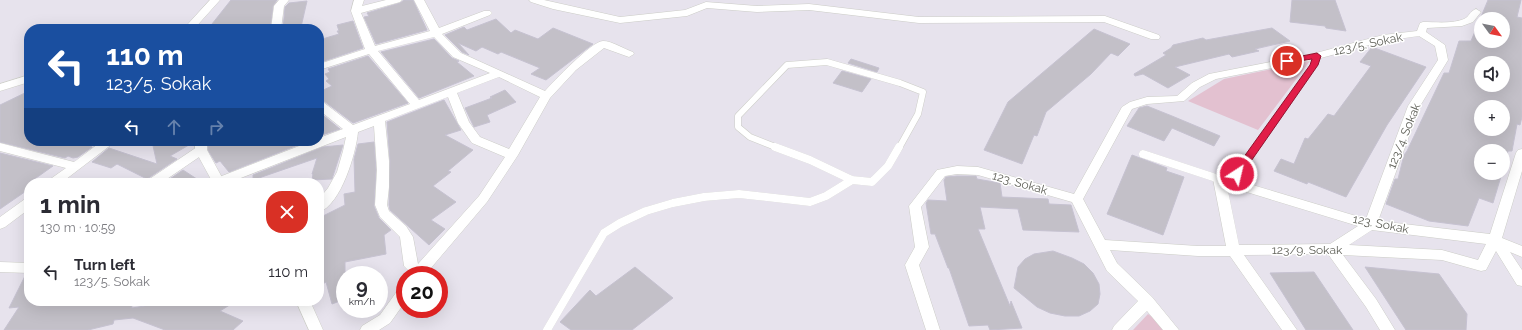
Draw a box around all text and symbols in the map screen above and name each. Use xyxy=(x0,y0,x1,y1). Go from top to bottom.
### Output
north arrow xyxy=(1474,12,1510,48)
map controls xyxy=(1474,12,1510,180)
street label: 123/5. Sokak xyxy=(1332,30,1404,58)
text: 110 m xyxy=(106,39,184,72)
icon: left xyxy=(40,40,92,92)
pin xyxy=(1270,44,1304,78)
icon: arrive xyxy=(1276,50,1298,72)
button: sound xyxy=(1474,56,1510,92)
text: 123/5. Sokak xyxy=(106,73,211,94)
button: + xyxy=(1474,100,1510,136)
street label: 123/4. Sokak xyxy=(1384,101,1424,171)
icon: left xyxy=(121,116,143,138)
icon: ahead xyxy=(163,116,185,138)
icon: right xyxy=(205,116,227,138)
button: − xyxy=(1474,144,1510,180)
position arrow xyxy=(1216,153,1258,195)
street label: 123. Sokak xyxy=(991,168,1050,198)
text: 1 min xyxy=(40,190,101,219)
button: close xyxy=(266,191,308,233)
street label: 123. Sokak xyxy=(1352,212,1411,236)
text: 130 m · 10:59 xyxy=(40,220,115,235)
street label: 123/9. Sokak xyxy=(1272,243,1343,257)
text: Turn left xyxy=(74,256,135,274)
icon: left xyxy=(40,261,62,283)
text: 110 m xyxy=(268,263,308,281)
speed limit sign: 20 xyxy=(396,266,448,318)
text: 123/5. Sokak xyxy=(74,274,150,289)
text: 9 xyxy=(356,275,368,299)
text: km/h xyxy=(349,296,375,307)

